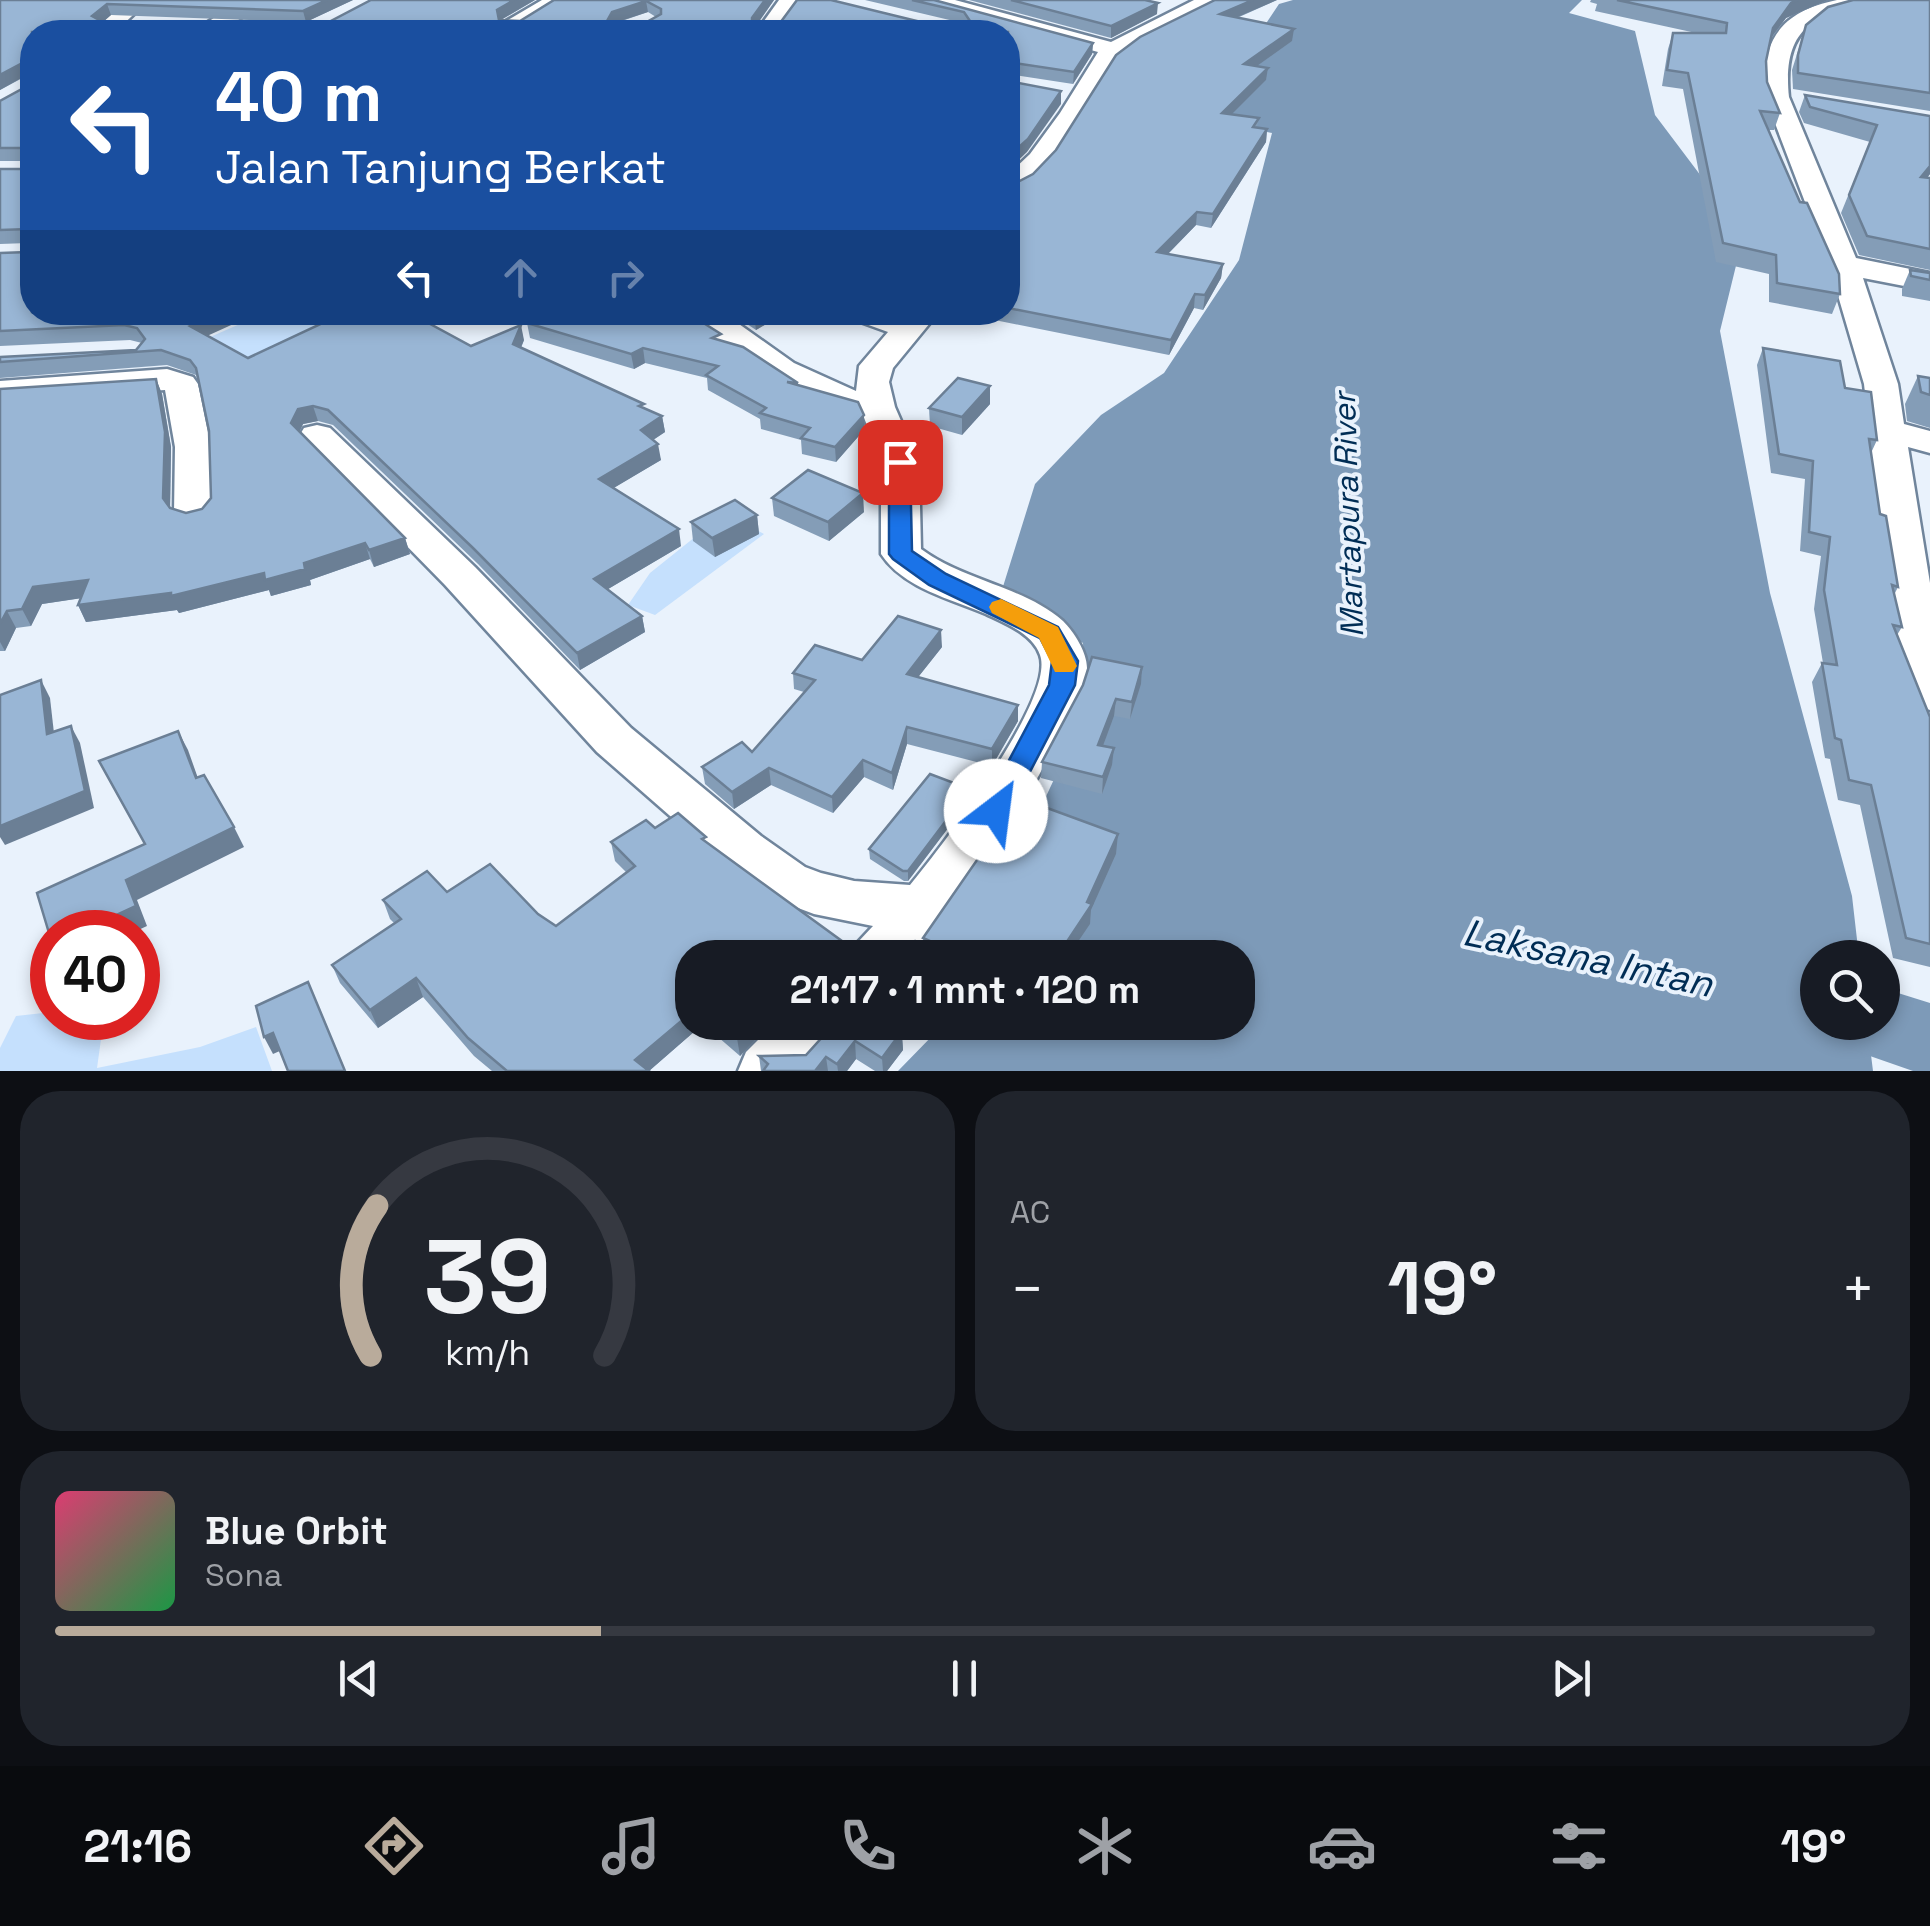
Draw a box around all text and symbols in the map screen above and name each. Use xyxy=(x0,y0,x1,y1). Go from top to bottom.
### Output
text: 40 m xyxy=(215,52,382,141)
icon: left xyxy=(50,60,180,190)
text: Jalan Tanjung Berkat xyxy=(215,139,666,196)
icon: left xyxy=(388,250,443,305)
icon: ahead xyxy=(493,250,548,305)
icon: right xyxy=(598,250,653,305)
water label: Martapura River xyxy=(1324,389,1372,638)
pin xyxy=(858,420,943,505)
icon: arrive xyxy=(873,435,928,490)
position arrow xyxy=(944,759,1048,863)
water label: Laksana Intan xyxy=(1459,908,1718,1008)
speed limit sign: 40 xyxy=(30,910,160,1040)
map controls xyxy=(1800,940,1900,1040)
button: search xyxy=(1800,940,1900,1040)
text: 21:17 · 1 mnt · 120 m xyxy=(790,966,1140,1014)
text: AC xyxy=(1010,1192,1050,1232)
text: 39 xyxy=(424,1211,551,1343)
text: 19° xyxy=(1388,1240,1497,1336)
text: − xyxy=(1010,1254,1044,1324)
text: + xyxy=(1841,1254,1875,1324)
text: km/h xyxy=(445,1330,530,1375)
text: Blue Orbit xyxy=(205,1507,388,1555)
text: Sona xyxy=(205,1555,282,1595)
icon: previous xyxy=(331,1651,386,1706)
icon: pause xyxy=(937,1651,992,1706)
icon: next xyxy=(1544,1651,1599,1706)
icon: directions xyxy=(359,1811,429,1881)
icon: music xyxy=(596,1811,666,1881)
icon: phone xyxy=(833,1811,903,1881)
icon: climate xyxy=(1070,1811,1140,1881)
icon: car xyxy=(1307,1811,1377,1881)
icon: filters xyxy=(1544,1811,1614,1881)
text: 21:16 xyxy=(83,1818,192,1875)
text: 19° xyxy=(1781,1818,1846,1875)

